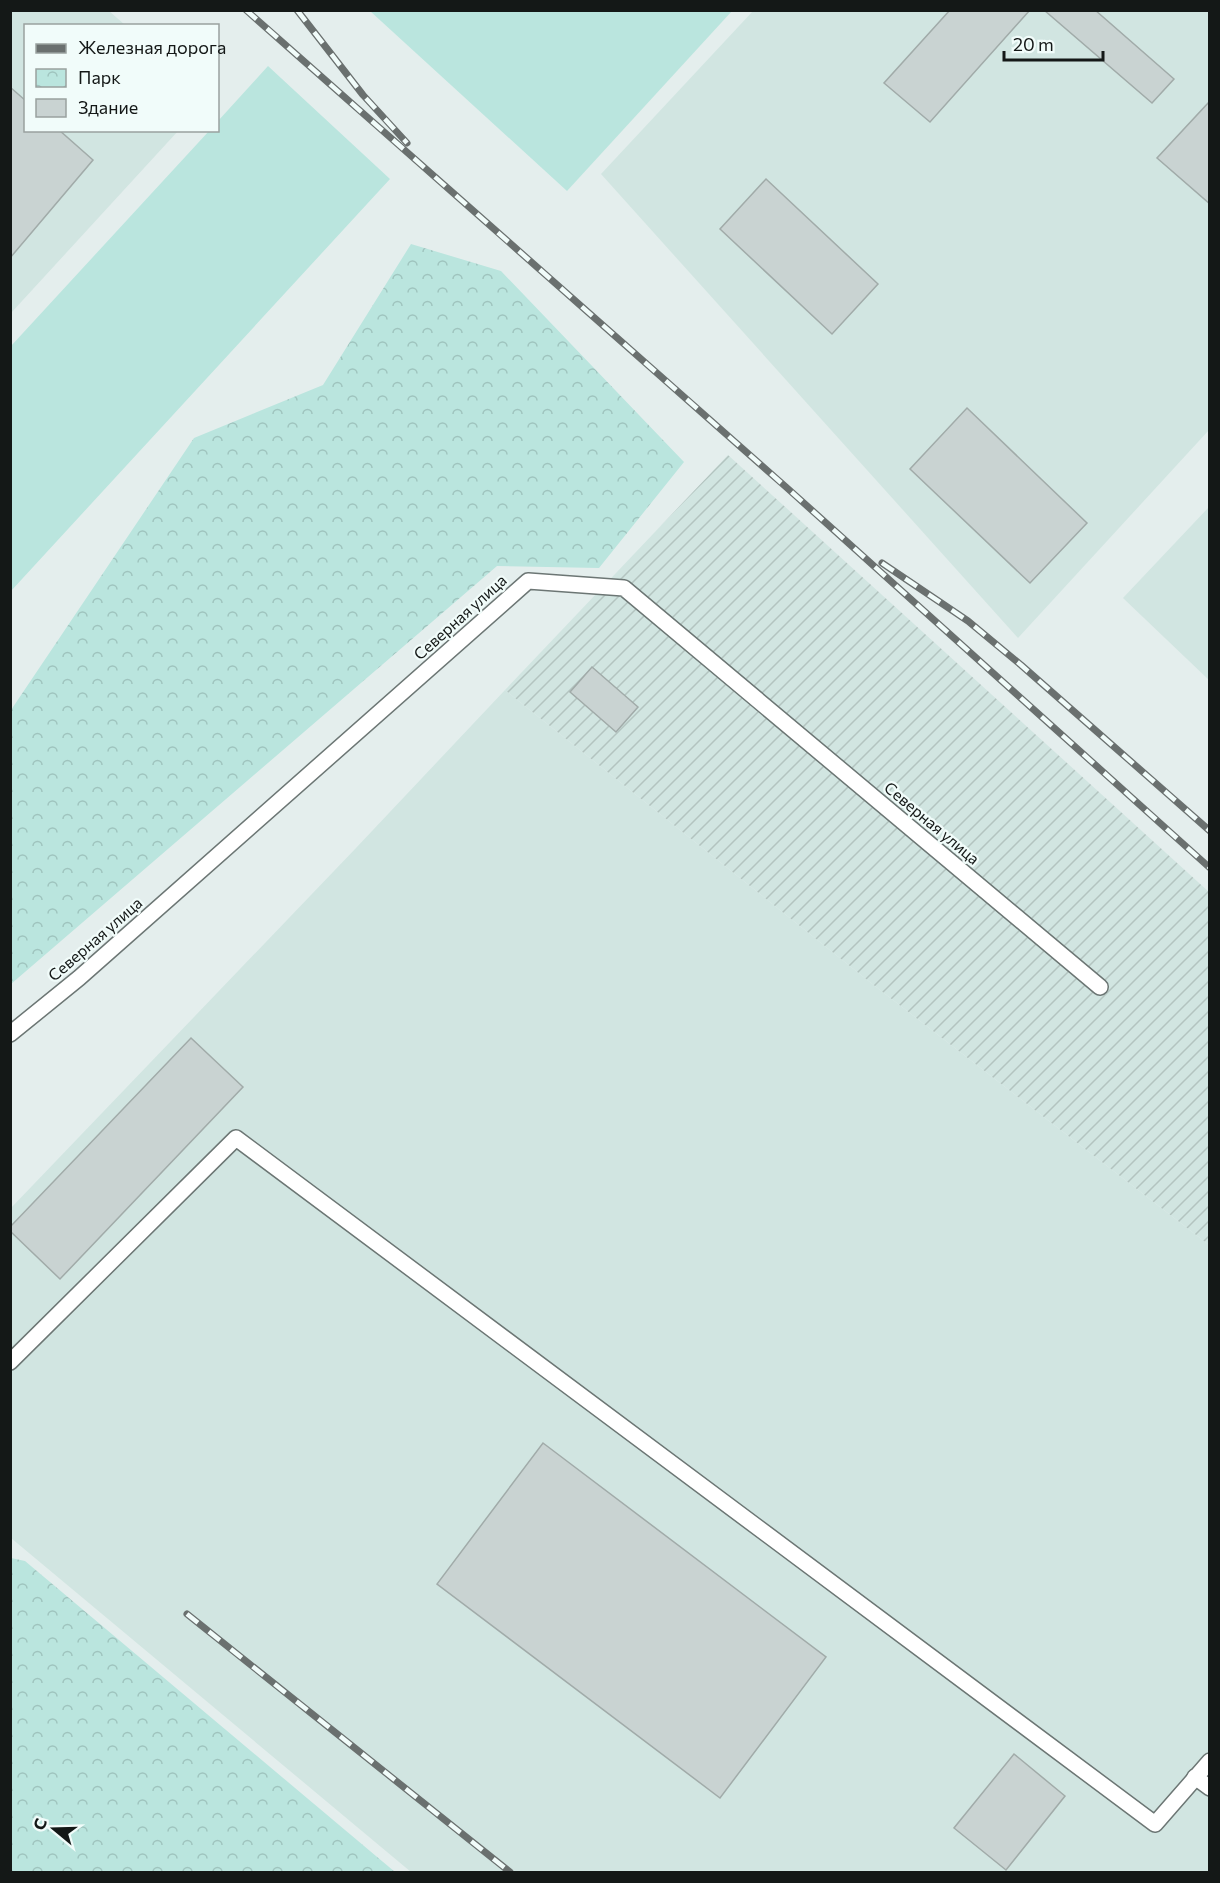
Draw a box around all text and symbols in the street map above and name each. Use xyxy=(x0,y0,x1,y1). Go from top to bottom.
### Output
legend xyxy=(24,24,219,132)
scale bar xyxy=(1004,24,1103,62)
text: 20 m xyxy=(1013,33,1054,55)
text: Железная дорога xyxy=(78,36,226,58)
text: Парк xyxy=(78,66,121,88)
text: Здание xyxy=(78,96,138,118)
street label: Северная улица xyxy=(409,570,510,663)
street label: Северная улица xyxy=(881,777,984,868)
street label: Северная улица xyxy=(44,893,146,985)
north arrow xyxy=(24,1799,84,1859)
text: С xyxy=(29,1816,50,1832)

